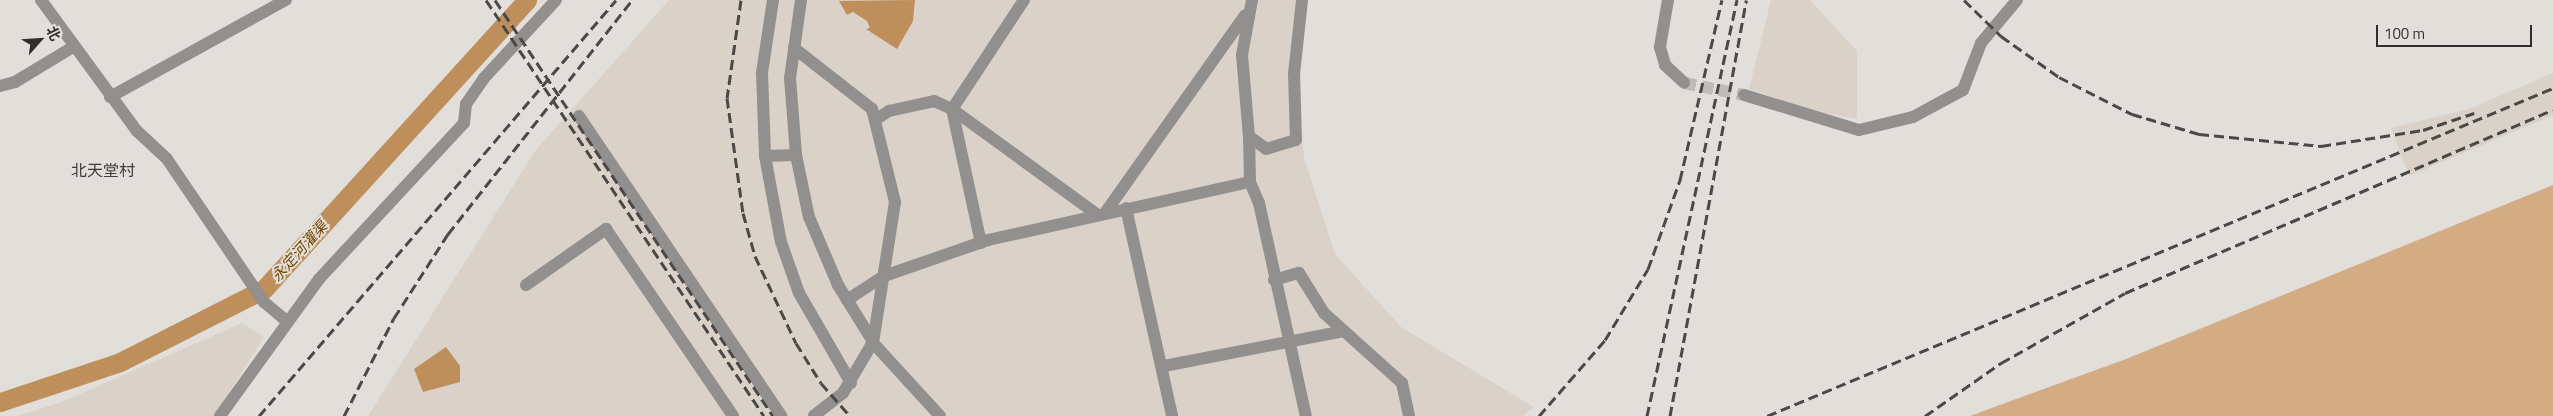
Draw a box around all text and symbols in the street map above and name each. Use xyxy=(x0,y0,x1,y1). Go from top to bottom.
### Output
north arrow xyxy=(15,15,65,65)
scale bar xyxy=(2378,15,2534,47)
text: 北 xyxy=(41,22,66,44)
text: 100 m xyxy=(2384,22,2425,45)
district label: 北天堂村 xyxy=(71,160,135,180)
water label: 永定河灌渠 xyxy=(267,217,331,285)

